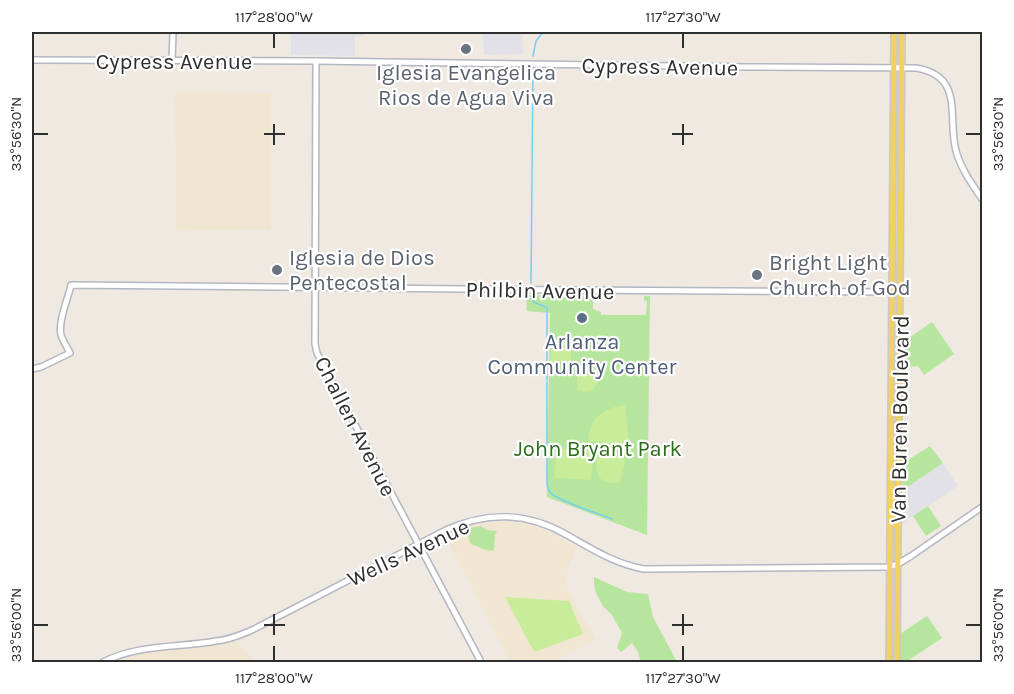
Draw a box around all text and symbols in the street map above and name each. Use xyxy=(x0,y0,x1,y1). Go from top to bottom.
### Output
text: 117°28'00"W xyxy=(235,8,313,26)
text: 117°27'30"W xyxy=(645,8,721,26)
marker: Iglesia Evangelica Rios de Agua Viva xyxy=(459,42,473,56)
street label: Cypress Avenue xyxy=(96,49,252,75)
street label: Cypress Avenue xyxy=(581,53,738,81)
place label: Iglesia Evangelica Rios de Agua Viva xyxy=(376,60,556,111)
text: 33°56'30"N xyxy=(7,97,25,171)
text: 33°56'30"N xyxy=(989,97,1007,171)
place label: Iglesia de Dios Pentecostal xyxy=(289,245,435,296)
place label: Bright Light Church of God xyxy=(769,250,911,301)
marker: Iglesia de Dios Pentecostal xyxy=(270,263,284,277)
marker: Bright Light Church of God xyxy=(750,268,764,282)
street label: Philbin Avenue xyxy=(465,277,615,305)
marker: Arlanza Community Center xyxy=(575,311,589,325)
street label: Van Buren Boulevard xyxy=(885,315,915,523)
place label: Arlanza Community Center xyxy=(487,329,677,380)
street label: Challen Avenue xyxy=(309,352,402,501)
park label: John Bryant Park xyxy=(514,436,682,462)
street label: Wells Avenue xyxy=(343,513,474,593)
text: 33°56'00"N xyxy=(7,588,25,662)
text: 33°56'00"N xyxy=(989,588,1007,662)
text: 117°28'00"W xyxy=(235,669,313,687)
text: 117°27'30"W xyxy=(645,669,721,687)

